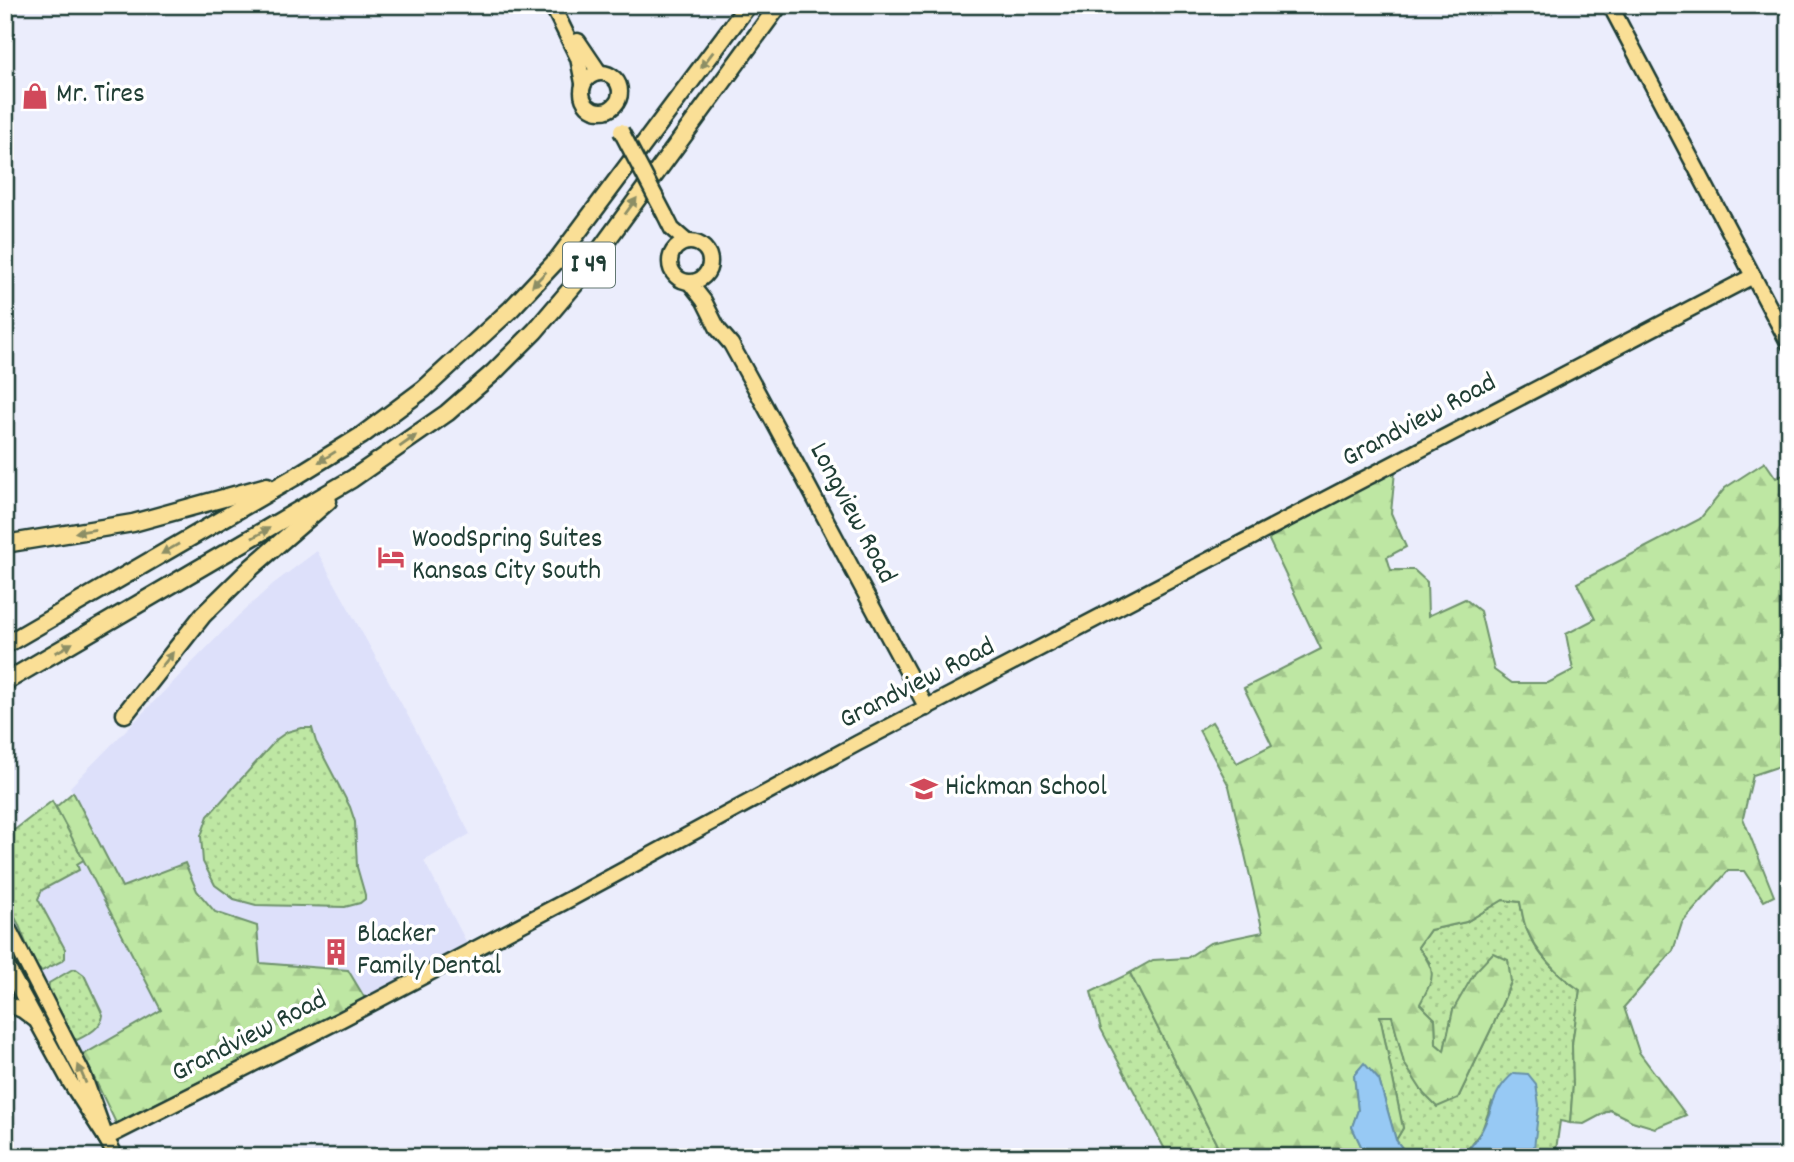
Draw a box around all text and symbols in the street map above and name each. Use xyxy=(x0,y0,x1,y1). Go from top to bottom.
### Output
one-way arrow xyxy=(700,51,714,69)
place label: Mr. Tires xyxy=(56,76,145,116)
shop icon: Mr. Tires xyxy=(20,81,50,111)
one-way arrow xyxy=(624,198,639,216)
road number: I 49 xyxy=(563,242,615,288)
one-way arrow xyxy=(531,271,547,288)
street label: Grandview Road xyxy=(1336,365,1504,479)
one-way arrow xyxy=(399,434,417,448)
street label: Longview Road xyxy=(797,436,905,592)
one-way arrow xyxy=(317,451,336,464)
place label: WoodSpring Suites Kansas City South xyxy=(412,521,603,593)
one-way arrow xyxy=(73,526,95,537)
one-way arrow xyxy=(251,526,270,539)
hotel icon: WoodSpring Suites Kansas City South xyxy=(376,542,406,572)
one-way arrow xyxy=(161,543,180,555)
street label: Grandview Road xyxy=(833,629,1003,741)
one-way arrow xyxy=(55,641,74,654)
one-way arrow xyxy=(159,652,174,669)
place label: Hickman School xyxy=(945,769,1107,809)
school or university icon: Hickman School xyxy=(909,774,939,804)
place label: Blacker Family Dental xyxy=(357,916,502,988)
building icon: Blacker Family Dental xyxy=(321,937,351,967)
street label: Grandview Road xyxy=(165,982,335,1094)
one-way arrow xyxy=(76,1063,87,1084)

